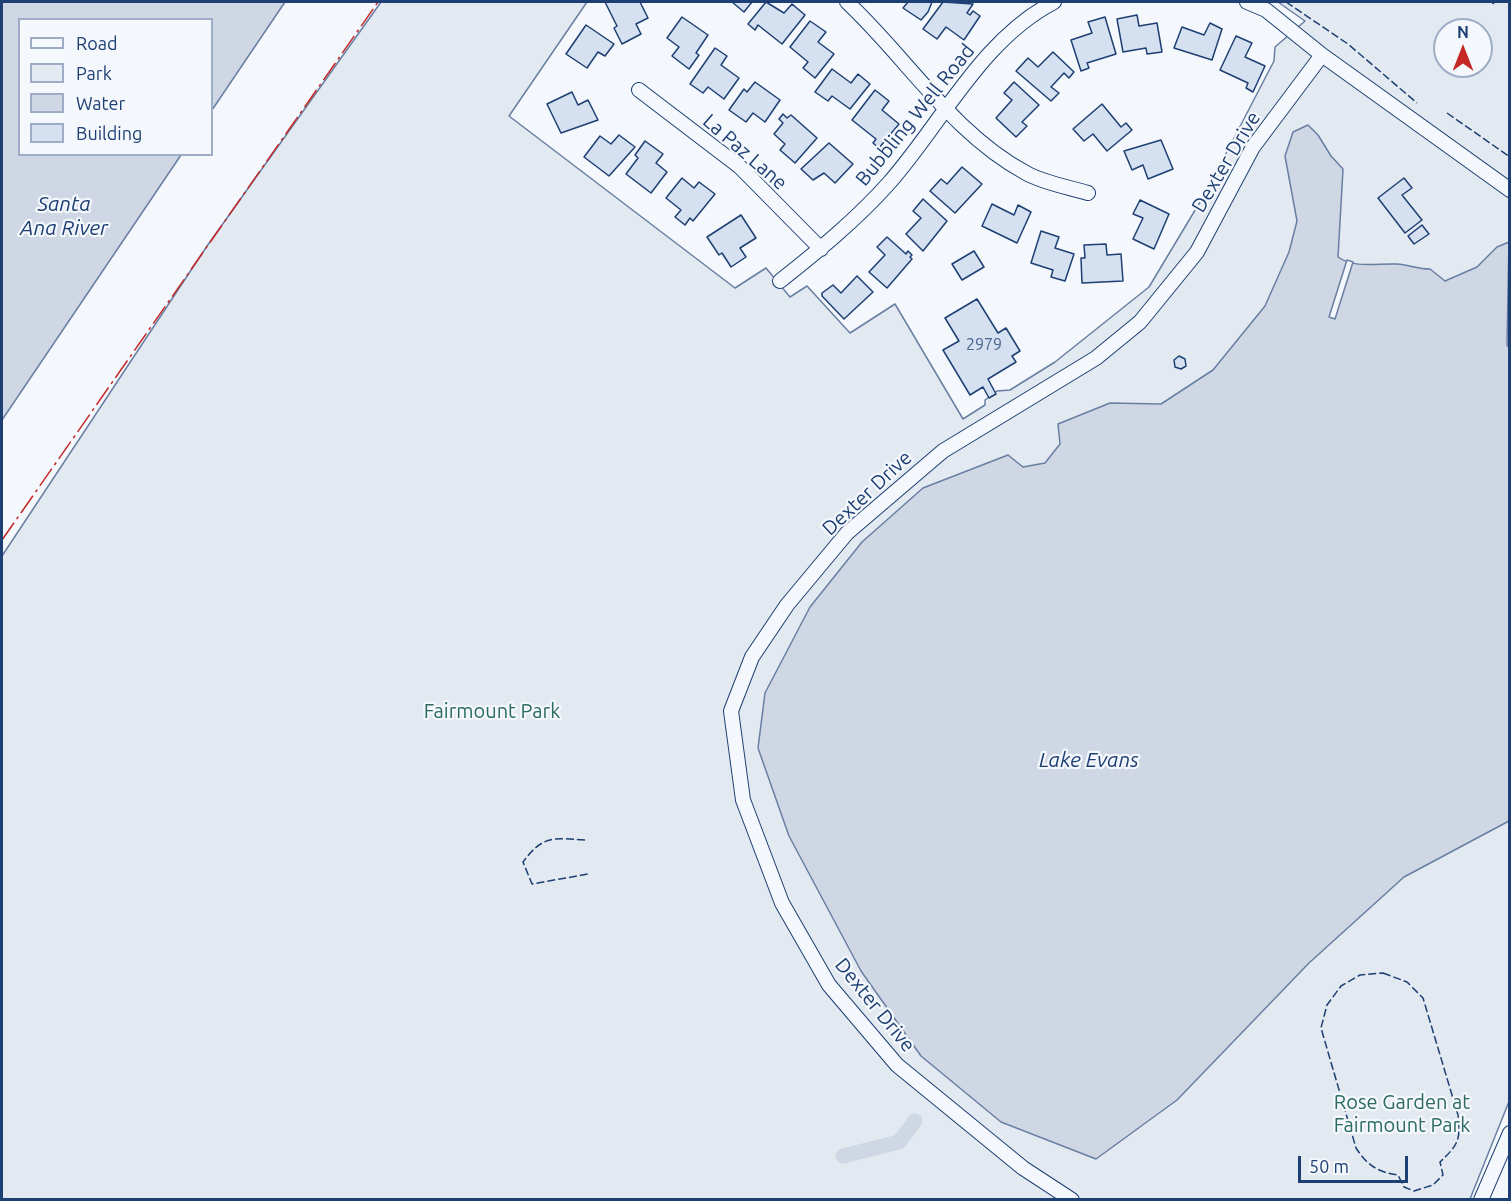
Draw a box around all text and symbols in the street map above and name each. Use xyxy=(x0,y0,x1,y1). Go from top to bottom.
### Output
legend xyxy=(18,18,213,156)
north arrow xyxy=(1433,18,1493,78)
text: N xyxy=(1457,23,1469,41)
text: Road xyxy=(76,33,118,53)
street label: Bubbling Well Road xyxy=(850,39,980,191)
text: Park xyxy=(76,63,112,83)
text: Water xyxy=(76,93,125,113)
street label: Dexter Drive xyxy=(1186,107,1266,217)
street label: La Paz Lane xyxy=(698,109,792,195)
text: Building xyxy=(76,123,142,143)
water label: Santa Ana River xyxy=(20,191,108,241)
house number: 2979 xyxy=(966,335,1002,355)
street label: Dexter Drive xyxy=(817,445,917,541)
park label: Fairmount Park xyxy=(424,699,560,723)
water label: Lake Evans xyxy=(1039,747,1139,773)
street label: Dexter Drive xyxy=(830,953,920,1057)
park label: Rose Garden at Fairmount Park xyxy=(1334,1090,1470,1137)
scale bar xyxy=(1301,1144,1410,1182)
text: 50 m xyxy=(1309,1156,1349,1176)

